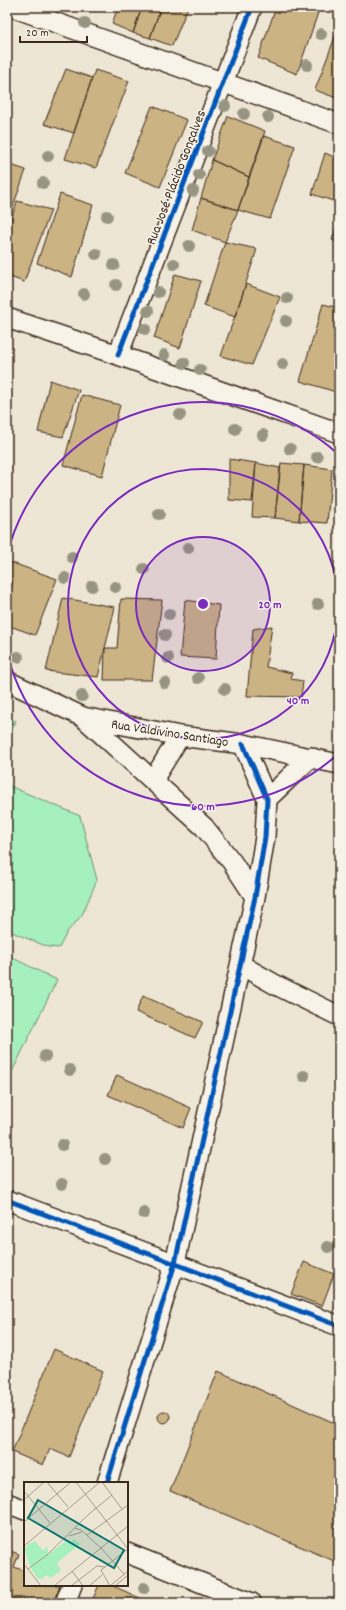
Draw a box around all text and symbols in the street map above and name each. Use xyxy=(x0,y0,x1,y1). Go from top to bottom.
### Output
scale bar xyxy=(20,18,87,44)
text: 20 m xyxy=(26,25,49,42)
street label: Rua José Plácido Gonçalves xyxy=(142,107,212,248)
centre of rings xyxy=(196,597,210,611)
text: 20 m xyxy=(259,597,281,614)
text: 40 m xyxy=(287,693,309,710)
street label: Rua Valdivino Santiago xyxy=(110,715,230,753)
text: 60 m xyxy=(191,799,215,816)
inset map xyxy=(24,1482,128,1586)

